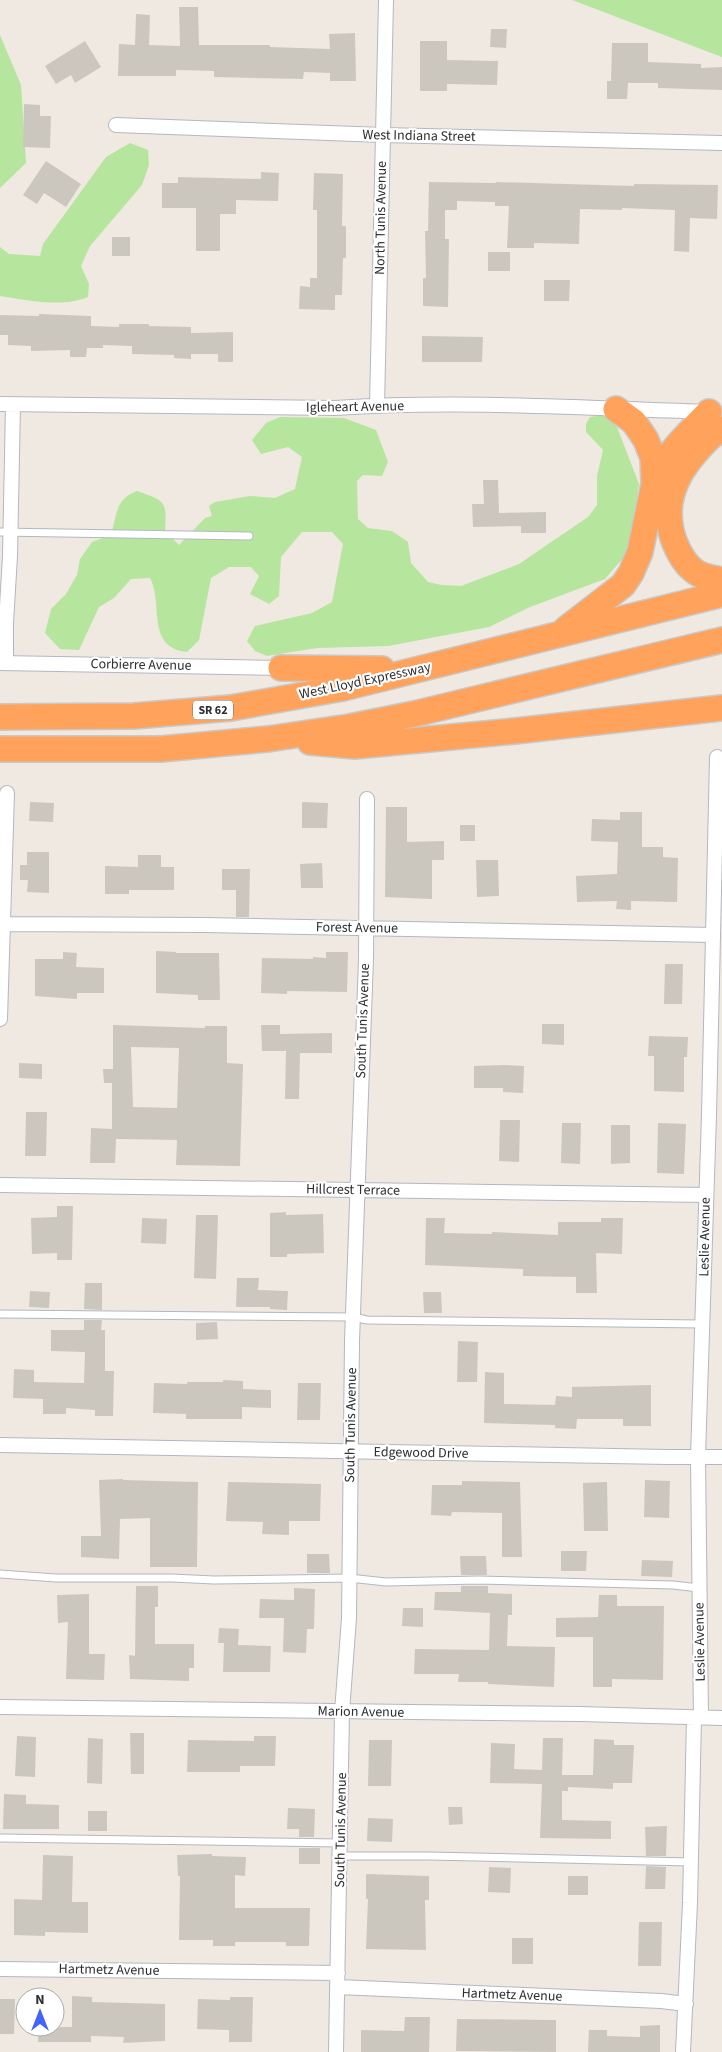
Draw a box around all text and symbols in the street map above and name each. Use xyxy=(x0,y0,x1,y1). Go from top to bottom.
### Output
street label: West Indiana Street xyxy=(362,125,476,147)
street label: North Tunis Avenue xyxy=(370,161,392,275)
street label: Igleheart Avenue xyxy=(306,396,404,418)
street label: Corbierre Avenue xyxy=(90,654,192,676)
street label: West Lloyd Expressway xyxy=(297,657,433,705)
road number: SR 62 xyxy=(193,700,233,720)
street label: Forest Avenue xyxy=(316,917,398,939)
street label: South Tunis Avenue xyxy=(351,963,375,1079)
street label: Hillcrest Terrace xyxy=(306,1179,400,1201)
street label: Leslie Avenue xyxy=(694,1197,716,1277)
street label: South Tunis Avenue xyxy=(340,1367,362,1483)
street label: Edgewood Drive xyxy=(373,1442,469,1464)
street label: Leslie Avenue xyxy=(689,1602,711,1682)
street label: Marion Avenue xyxy=(317,1701,405,1723)
street label: South Tunis Avenue xyxy=(330,1772,352,1888)
street label: Hartmetz Avenue xyxy=(58,1959,160,1981)
street label: Hartmetz Avenue xyxy=(461,1983,563,2007)
north arrow xyxy=(15,1987,65,2037)
text: N xyxy=(35,1990,45,2010)

